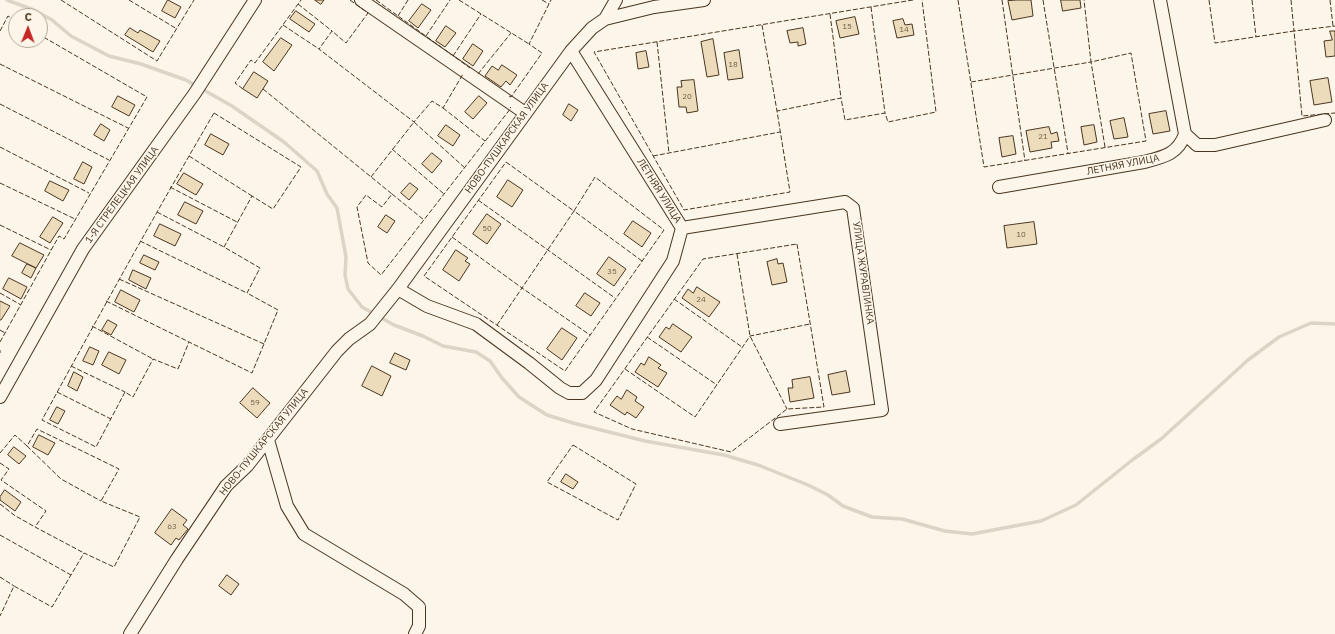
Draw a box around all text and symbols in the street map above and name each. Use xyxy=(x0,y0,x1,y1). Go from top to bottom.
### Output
north arrow xyxy=(8,8,48,48)
text: С xyxy=(24,10,32,24)
house number: 15 xyxy=(842,22,852,32)
house number: 14 xyxy=(899,25,909,35)
house number: 18 xyxy=(728,60,738,70)
street label: НОВО-ПУШКАРСКАЯ УЛИЦА xyxy=(463,80,551,196)
house number: 20 xyxy=(682,92,692,102)
house number: 21 xyxy=(1038,132,1048,142)
street label: 1-Я СТРЕЛЕЦКАЯ УЛИЦА xyxy=(83,144,161,246)
street label: ЛЕТНЯЯ УЛИЦА xyxy=(1086,152,1160,178)
street label: ЛЕТНЯЯ УЛИЦА xyxy=(634,157,684,225)
street label: УЛИЦА ЖУРАВЛИНКА xyxy=(850,221,876,325)
house number: 50 xyxy=(482,224,492,234)
house number: 10 xyxy=(1016,230,1026,240)
house number: 35 xyxy=(607,267,617,277)
house number: 24 xyxy=(696,295,706,305)
street label: НОВО-ПУШКАРСКАЯ УЛИЦА xyxy=(217,386,311,498)
house number: 59 xyxy=(250,398,260,408)
house number: 63 xyxy=(167,522,177,532)

